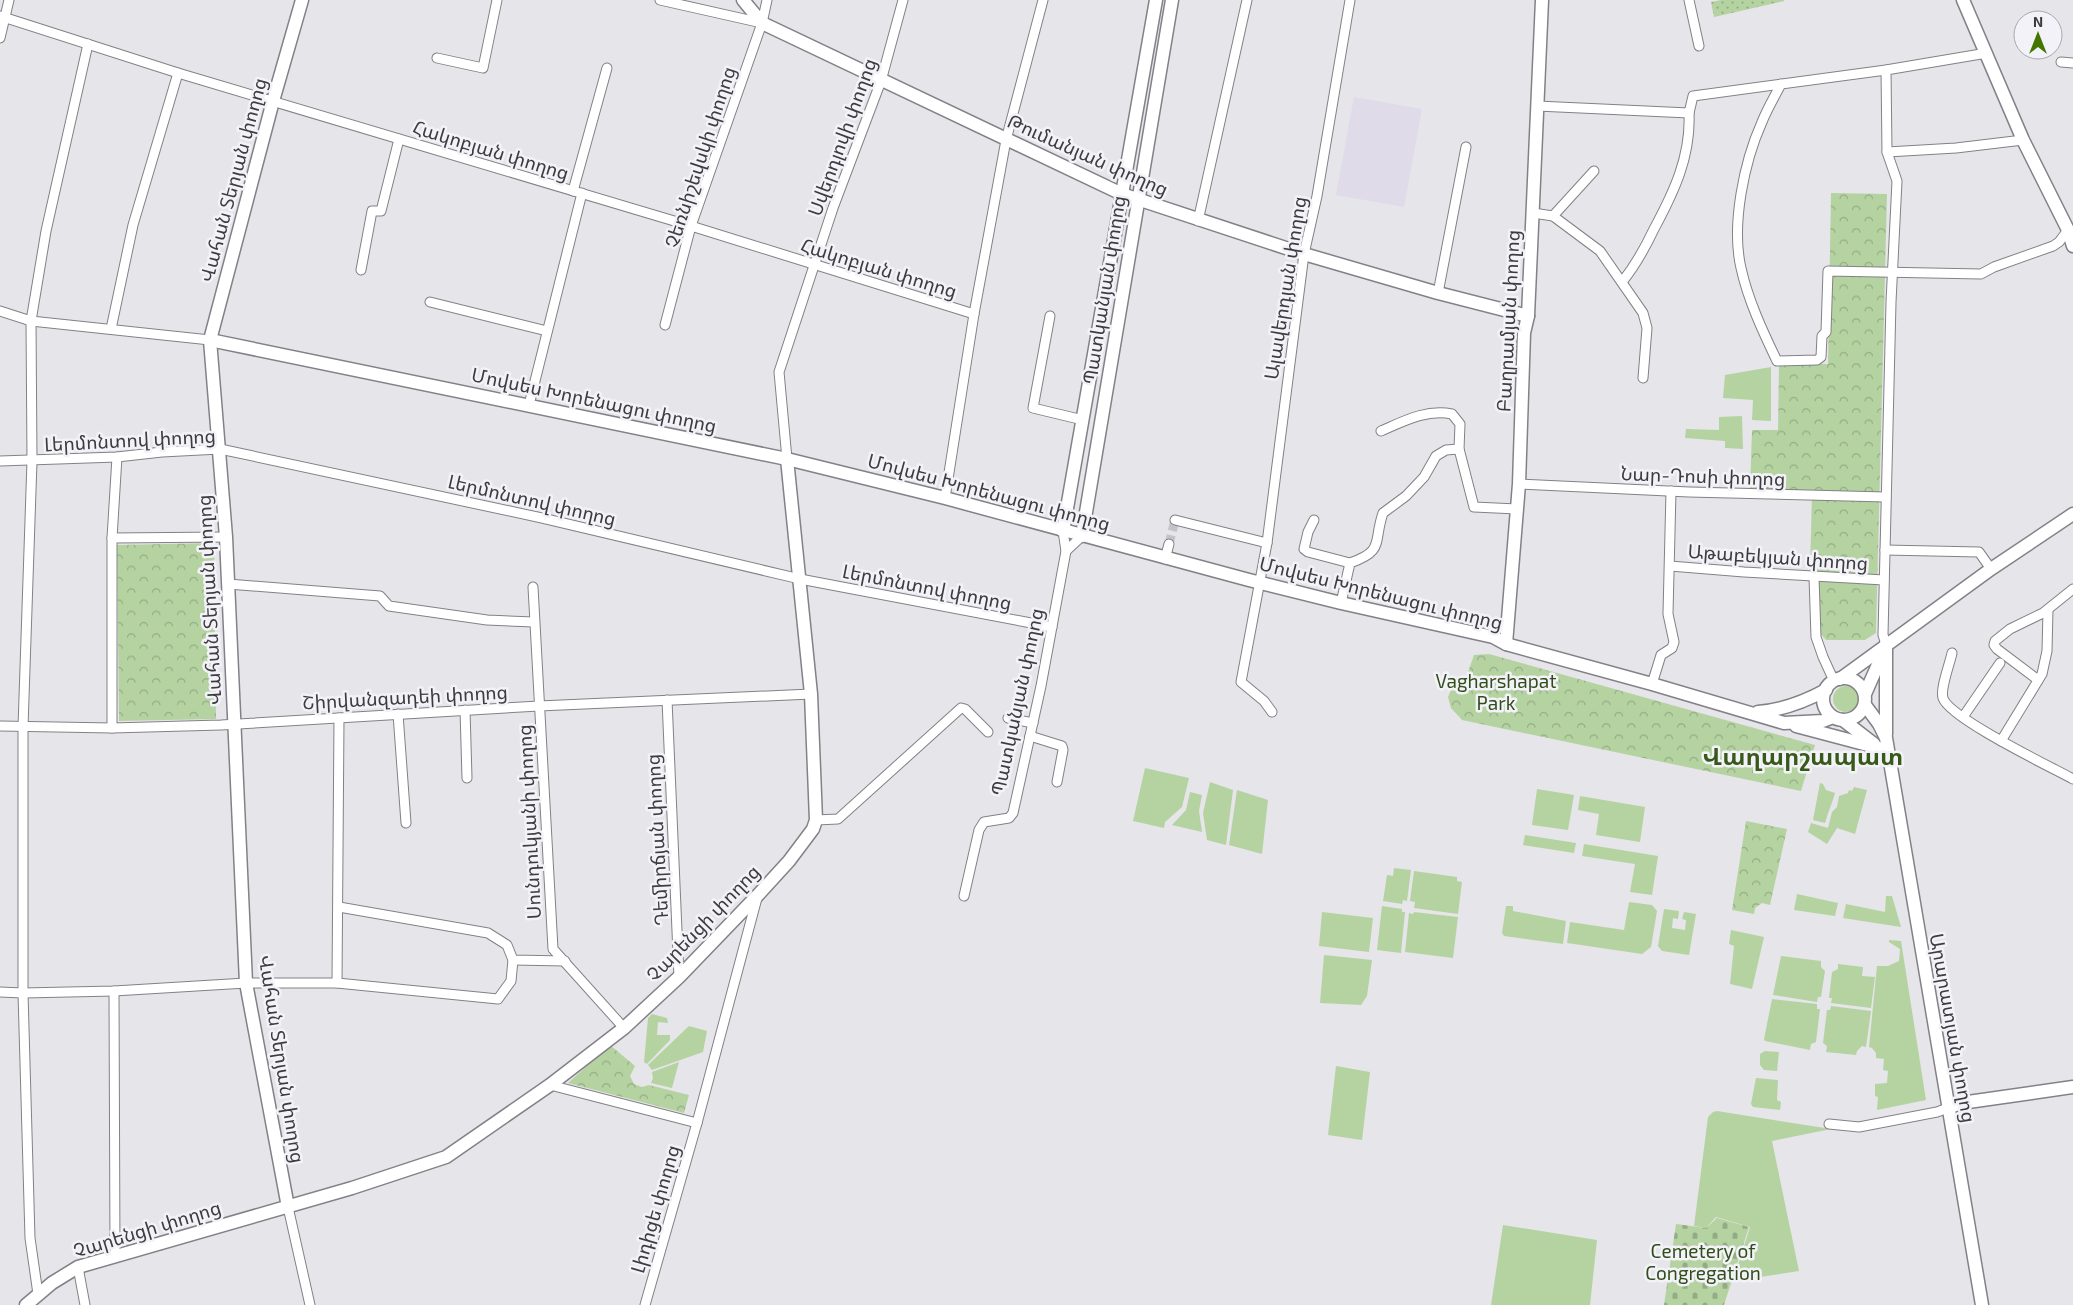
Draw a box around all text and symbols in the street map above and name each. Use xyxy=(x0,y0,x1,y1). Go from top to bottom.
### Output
north arrow xyxy=(2013,10,2063,60)
text: N xyxy=(2033,13,2043,30)
street label: Սվերդլովի փողոց xyxy=(802,55,882,219)
street label: Չեռնիշեվսկի փողոց xyxy=(659,63,741,251)
street label: Վահան Տերյան փողոց xyxy=(194,75,272,285)
street label: Թումանյան փողոց xyxy=(1004,109,1172,201)
street label: Հակոբյան փողոց xyxy=(410,115,572,185)
street label: Պատկանյան փողոց xyxy=(1077,194,1131,386)
street label: Ալավերդյան փողոց xyxy=(1259,195,1311,381)
street label: Բաղրամյան փողոց xyxy=(1491,229,1525,413)
street label: Հակոբյան փողոց xyxy=(798,233,960,303)
street label: Մովսես Խորենացու փողոց xyxy=(469,362,719,438)
street label: Լերմոնտով փողոց xyxy=(43,424,217,456)
street label: Մովսես Խորենացու փողոց xyxy=(865,448,1113,536)
street label: Նար-Դոսի փողոց xyxy=(1620,461,1786,491)
street label: Լերմոնտով փողոց xyxy=(446,469,618,531)
street label: Վահան Տերյան փողոց xyxy=(192,494,226,706)
street label: Աթաբեկյան փողոց xyxy=(1687,539,1869,575)
street label: Մովսես Խորենացու փողոց xyxy=(1257,551,1505,635)
street label: Լերմոնտով փողոց xyxy=(840,559,1014,615)
street label: Պատկանյան փողոց xyxy=(985,606,1049,798)
park label: Vagharshapat Park xyxy=(1436,669,1556,714)
street label: Շիրվանզադեի փողոց xyxy=(302,680,508,714)
street label: Սունդուկյանի փողոց xyxy=(512,724,546,920)
district label: Վաղարշապատ xyxy=(1703,741,1903,771)
street label: Դեմիրճյան փողոց xyxy=(641,753,673,927)
street label: Չարենցի փողոց xyxy=(641,860,765,986)
street label: Արարատյան փողոց xyxy=(1925,931,1981,1125)
street label: Վահան Տերյան փողոց xyxy=(254,953,310,1165)
street label: Լիդիցե փողոց xyxy=(625,1142,685,1276)
street label: Չարենցի փողոց xyxy=(70,1195,224,1263)
park label: Cemetery of Congregation xyxy=(1645,1239,1761,1284)

